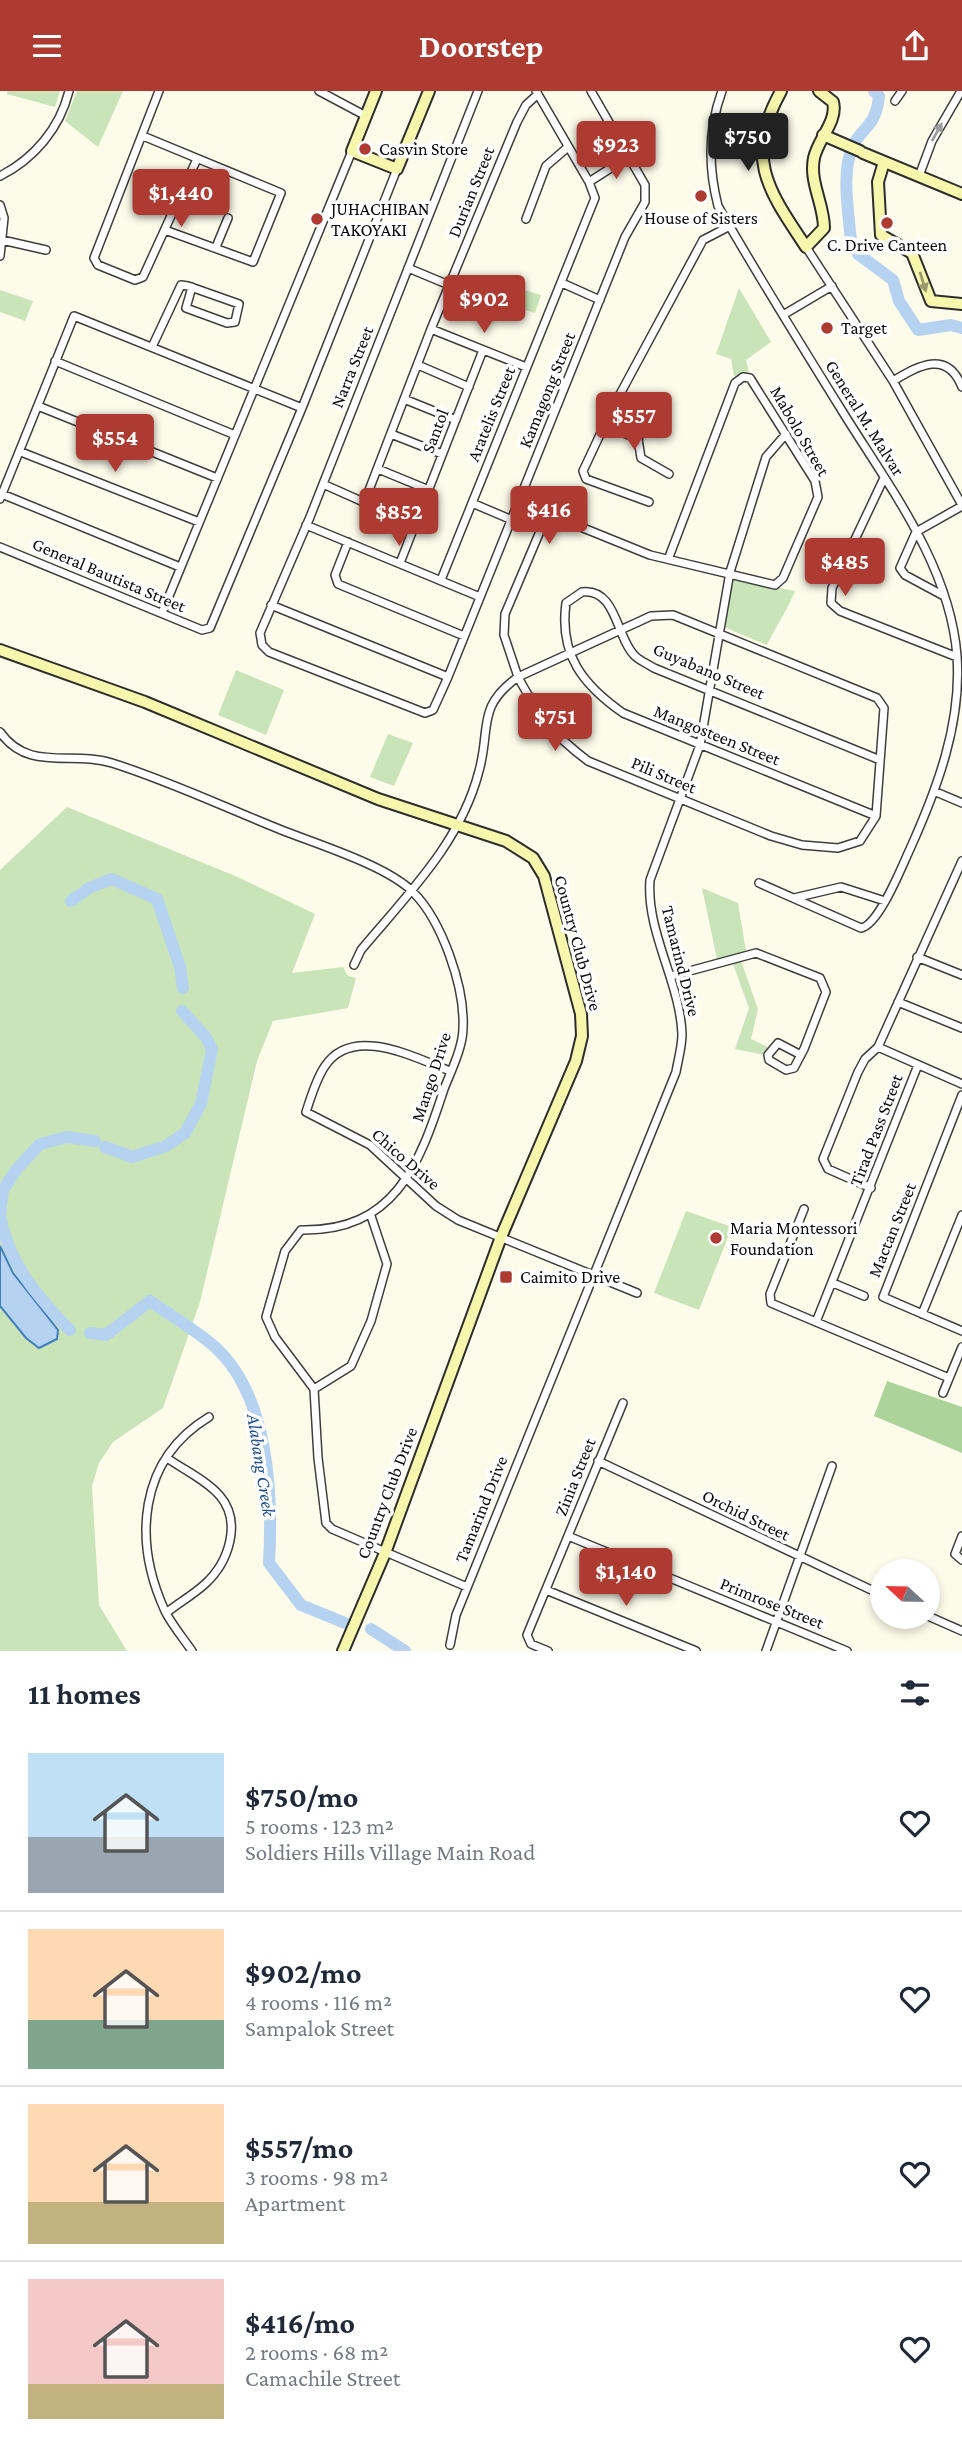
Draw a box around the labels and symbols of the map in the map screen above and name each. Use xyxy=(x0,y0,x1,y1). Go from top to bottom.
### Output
pin: $750 xyxy=(707,113,789,173)
pin: $923 xyxy=(575,122,657,181)
one-way arrow xyxy=(931,122,943,142)
place label: Casvin Store xyxy=(379,139,468,159)
marker: Casvin Store xyxy=(357,141,373,157)
street label: Durian Street xyxy=(444,143,499,240)
pin: $1,440 xyxy=(124,169,238,229)
marker: House of Sisters xyxy=(693,188,709,204)
place label: JUHACHIBAN TAKOYAKI xyxy=(329,199,430,240)
place label: House of Sisters xyxy=(644,208,758,228)
marker: JUHACHIBAN TAKOYAKI xyxy=(309,211,325,227)
marker: C. Drive Canteen xyxy=(879,215,895,231)
place label: C. Drive Canteen xyxy=(827,235,948,255)
one-way arrow xyxy=(918,272,929,293)
pin: $902 xyxy=(443,275,525,335)
place label: Target xyxy=(841,318,888,338)
marker: Target xyxy=(819,320,835,336)
street label: Narra Street xyxy=(327,322,378,411)
street label: Kamagong Street xyxy=(515,328,580,451)
street label: General M. Malvar xyxy=(821,356,909,480)
street label: Aratelis Street xyxy=(463,363,519,464)
street label: Mabolo Street xyxy=(766,382,834,480)
pin: $557 xyxy=(593,393,675,452)
street label: Santol xyxy=(417,406,453,456)
pin: $554 xyxy=(74,415,156,474)
pin: $416 xyxy=(508,487,590,546)
pin: $852 xyxy=(358,489,440,548)
street label: General Bautista Street xyxy=(29,534,190,617)
pin: $485 xyxy=(804,539,886,598)
street label: Guyabano Street xyxy=(650,639,769,704)
pin: $751 xyxy=(514,693,596,753)
street label: Mangosteen Street xyxy=(651,701,784,770)
street label: Pili Street xyxy=(628,752,700,798)
street label: Country Club Drive xyxy=(550,873,606,1013)
street label: Tamarind Drive xyxy=(658,904,704,1018)
street label: Mango Drive xyxy=(407,1030,455,1124)
street label: Tirad Pass Street xyxy=(845,1070,907,1189)
street label: Chico Drive xyxy=(368,1124,444,1194)
street label: Mactan Street xyxy=(864,1179,920,1280)
place label: Maria Montessori Foundation xyxy=(730,1218,858,1259)
marker: Maria Montessori Foundation xyxy=(708,1230,724,1246)
place label: Caimito Drive xyxy=(520,1267,620,1287)
marker: Caimito Drive xyxy=(498,1269,514,1285)
water label: Alabang Creek xyxy=(243,1411,280,1519)
street label: Country Club Drive xyxy=(353,1424,421,1562)
street label: Zinia Street xyxy=(550,1434,600,1519)
street label: Tamarind Drive xyxy=(451,1453,511,1565)
street label: Orchid Street xyxy=(699,1485,794,1545)
pin: $1,140 xyxy=(569,1549,683,1608)
north arrow xyxy=(870,1559,940,1629)
street label: Primrose Street xyxy=(717,1573,828,1633)

